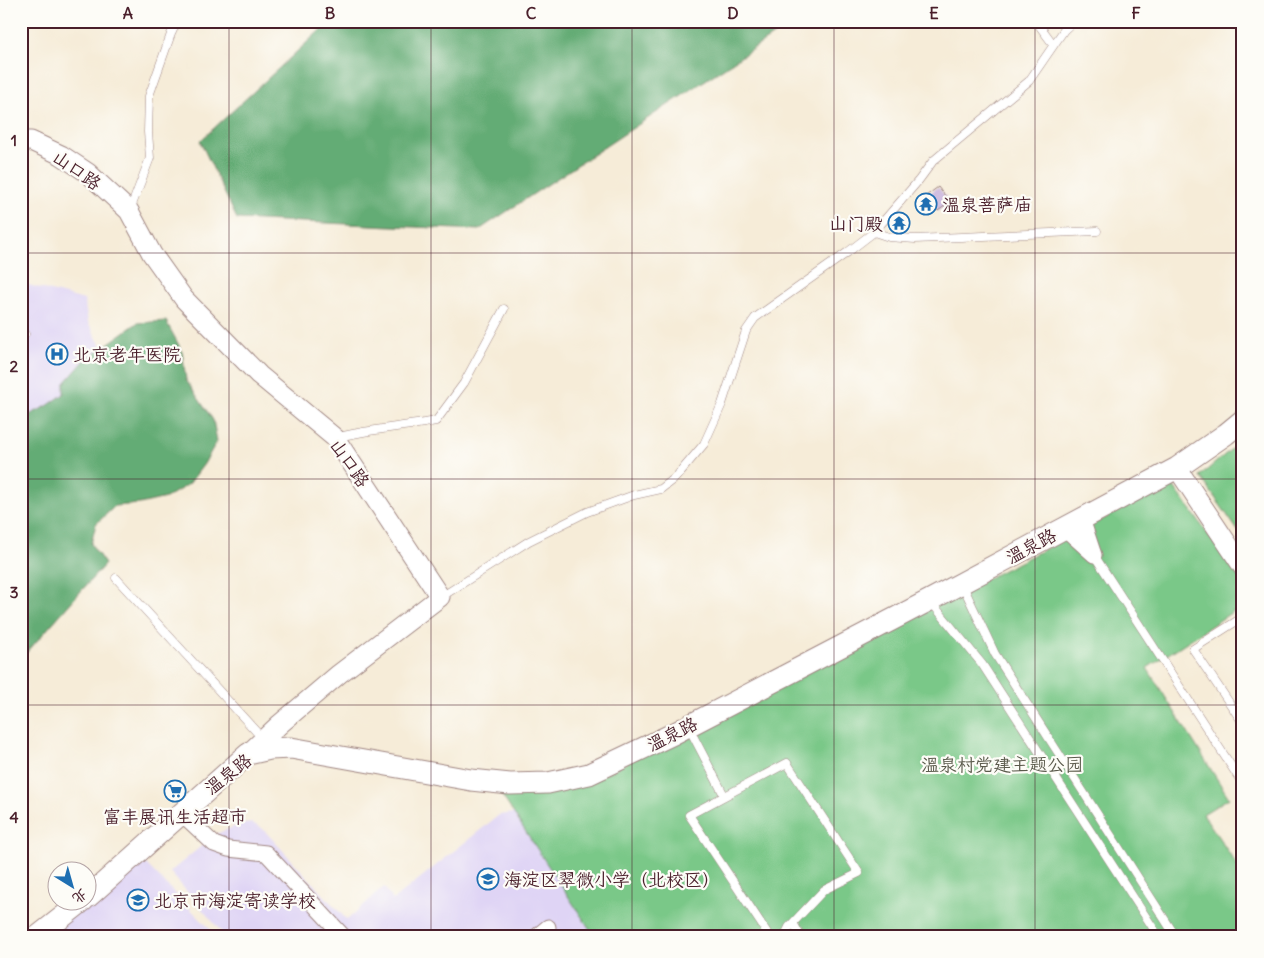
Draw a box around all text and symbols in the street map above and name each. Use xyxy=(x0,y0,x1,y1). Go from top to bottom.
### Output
text: A xyxy=(123,3,133,23)
text: B xyxy=(325,3,336,23)
text: C xyxy=(526,3,537,23)
text: D xyxy=(727,3,739,23)
text: E xyxy=(929,3,939,23)
text: F xyxy=(1131,3,1141,23)
text: 1 xyxy=(11,130,17,150)
street label: 山口路 xyxy=(48,145,106,195)
temple icon: 温泉菩萨庙 xyxy=(914,192,938,216)
place label: 温泉菩萨庙 xyxy=(942,193,1032,216)
temple icon: 山门殿 xyxy=(887,211,911,235)
place label: 山门殿 xyxy=(829,212,883,235)
hospital icon: 北京老年医院 xyxy=(45,342,69,366)
place label: 北京老年医院 xyxy=(73,343,181,366)
text: 2 xyxy=(10,356,19,376)
street label: 山口路 xyxy=(325,434,375,492)
street label: 温泉路 xyxy=(1002,523,1060,569)
text: 3 xyxy=(9,582,19,602)
street label: 温泉路 xyxy=(643,711,701,757)
street label: 温泉路 xyxy=(200,748,256,800)
park label: 温泉村党建主题公园 xyxy=(921,753,1083,776)
supermarket icon: 富丰展讯生活超市 xyxy=(163,779,187,803)
place label: 富丰展讯生活超市 xyxy=(103,805,247,828)
text: 4 xyxy=(9,807,19,827)
north arrow xyxy=(48,860,98,910)
school or university icon: 海淀区翠微小学（北校区） xyxy=(476,867,500,891)
place label: 海淀区翠微小学（北校区） xyxy=(504,868,720,891)
text: 北 xyxy=(69,885,91,908)
school or university icon: 北京市海淀寄读学校 xyxy=(126,888,150,912)
place label: 北京市海淀寄读学校 xyxy=(154,889,316,912)

